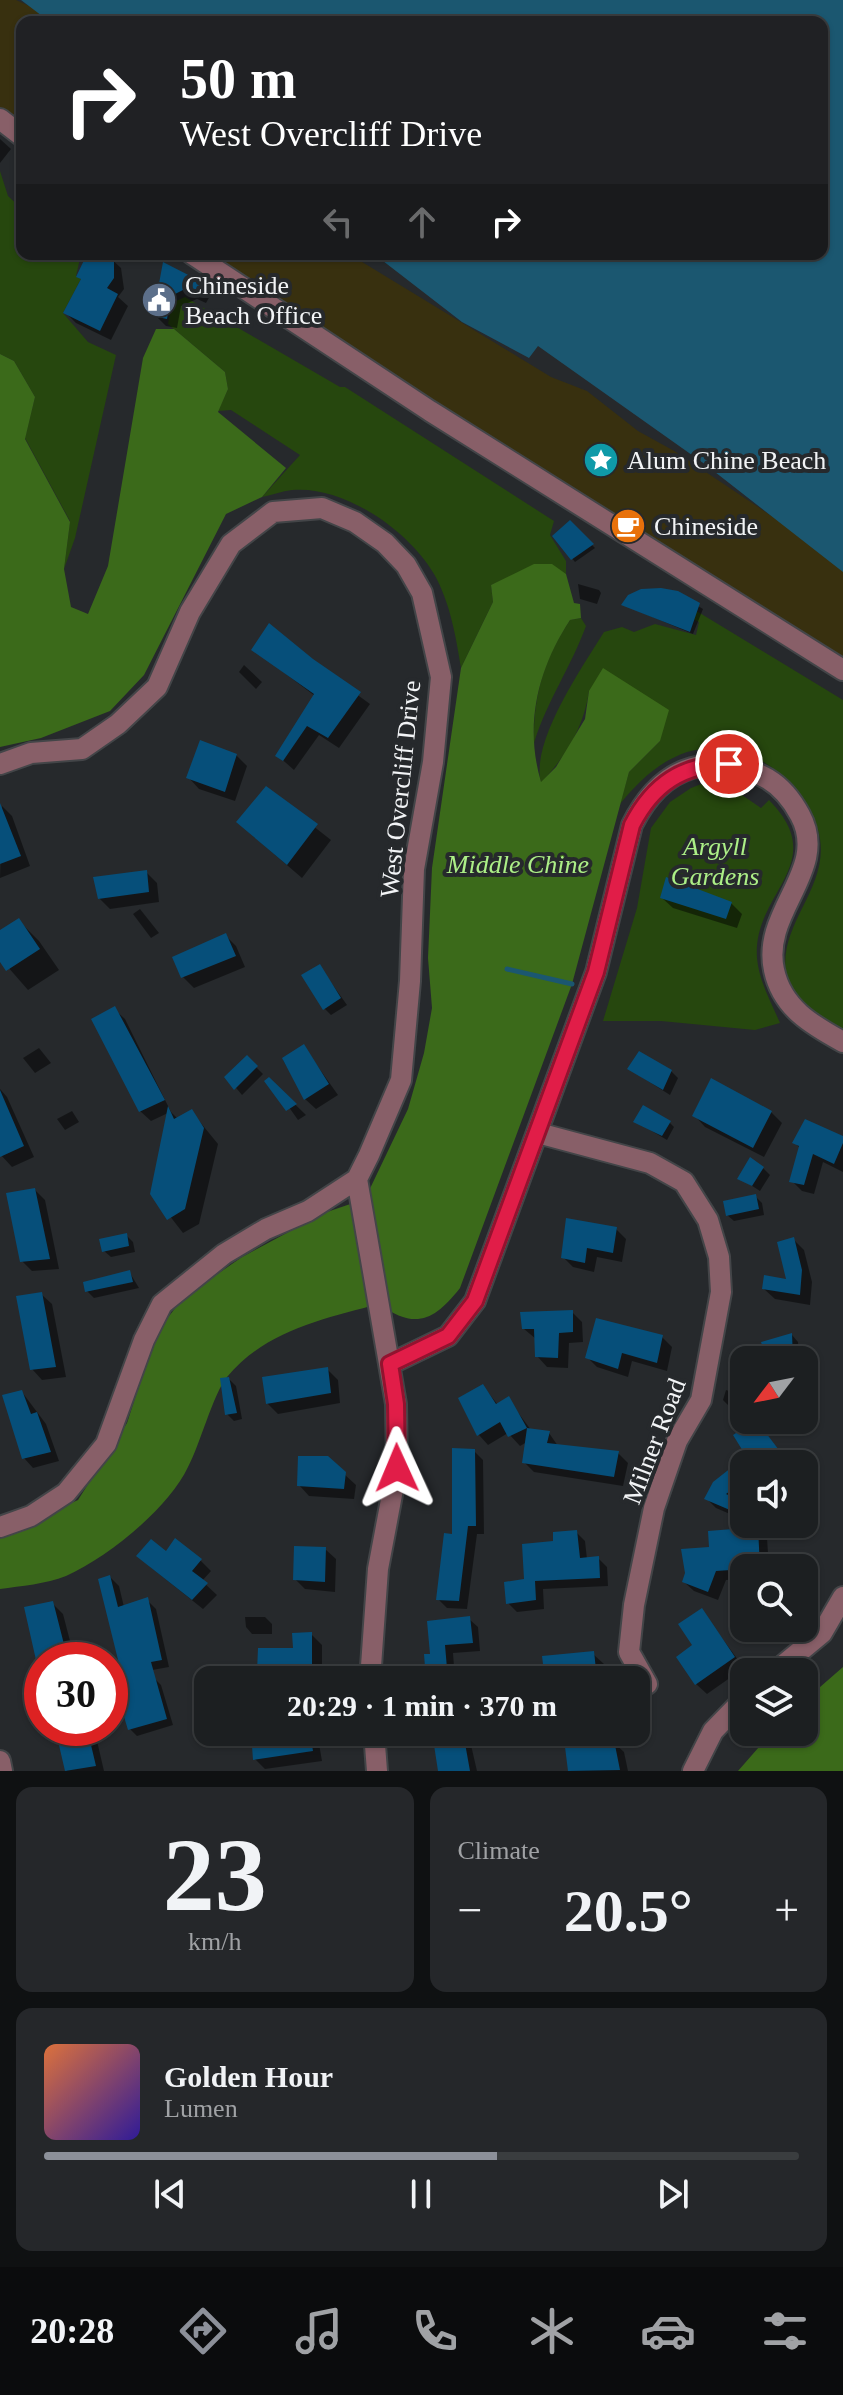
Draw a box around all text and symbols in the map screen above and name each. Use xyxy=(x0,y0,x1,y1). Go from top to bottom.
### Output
icon: right xyxy=(48,48,152,152)
text: 50 m xyxy=(180,48,297,110)
text: West Overcliff Drive xyxy=(180,114,482,154)
icon: left xyxy=(316,200,360,244)
icon: ahead xyxy=(400,200,444,244)
icon: right xyxy=(484,200,528,244)
place label: Chineside Beach Office xyxy=(185,271,322,330)
public building icon: Chineside Beach Office xyxy=(140,281,178,319)
place icon: Alum Chine Beach xyxy=(582,441,620,479)
place label: Alum Chine Beach xyxy=(627,446,826,475)
cafe icon: Chineside xyxy=(609,507,647,545)
place label: Chineside xyxy=(654,512,758,541)
street label: West Overcliff Drive xyxy=(375,679,426,899)
pin xyxy=(695,730,763,798)
icon: arrive xyxy=(707,742,751,786)
park label: Argyll Gardens xyxy=(671,832,759,891)
park label: Middle Chine xyxy=(446,850,589,879)
north arrow xyxy=(730,1346,818,1434)
map controls xyxy=(730,1346,818,1746)
street label: Milner Road xyxy=(617,1374,692,1508)
position arrow xyxy=(355,1426,439,1510)
button: sound xyxy=(730,1450,818,1538)
button: search xyxy=(730,1554,818,1642)
speed limit sign: 30 xyxy=(24,1642,128,1746)
button: layers xyxy=(730,1658,818,1746)
text: 20:29 · 1 min · 370 m xyxy=(287,1689,557,1722)
text: 23 xyxy=(163,1817,267,1932)
text: Climate xyxy=(458,1836,540,1865)
text: 20.5° xyxy=(564,1878,693,1944)
text: − xyxy=(458,1886,482,1935)
text: + xyxy=(774,1886,799,1935)
text: km/h xyxy=(188,1927,241,1956)
text: Golden Hour xyxy=(164,2060,333,2093)
text: Lumen xyxy=(164,2094,238,2123)
icon: previous xyxy=(148,2172,192,2216)
icon: pause xyxy=(399,2172,443,2216)
icon: next xyxy=(651,2172,695,2216)
icon: directions xyxy=(175,2303,231,2359)
icon: music xyxy=(291,2303,347,2359)
icon: phone xyxy=(407,2303,463,2359)
icon: climate xyxy=(524,2303,580,2359)
icon: car xyxy=(640,2303,696,2359)
icon: filters xyxy=(757,2303,813,2359)
text: 20:28 xyxy=(30,2311,114,2351)

